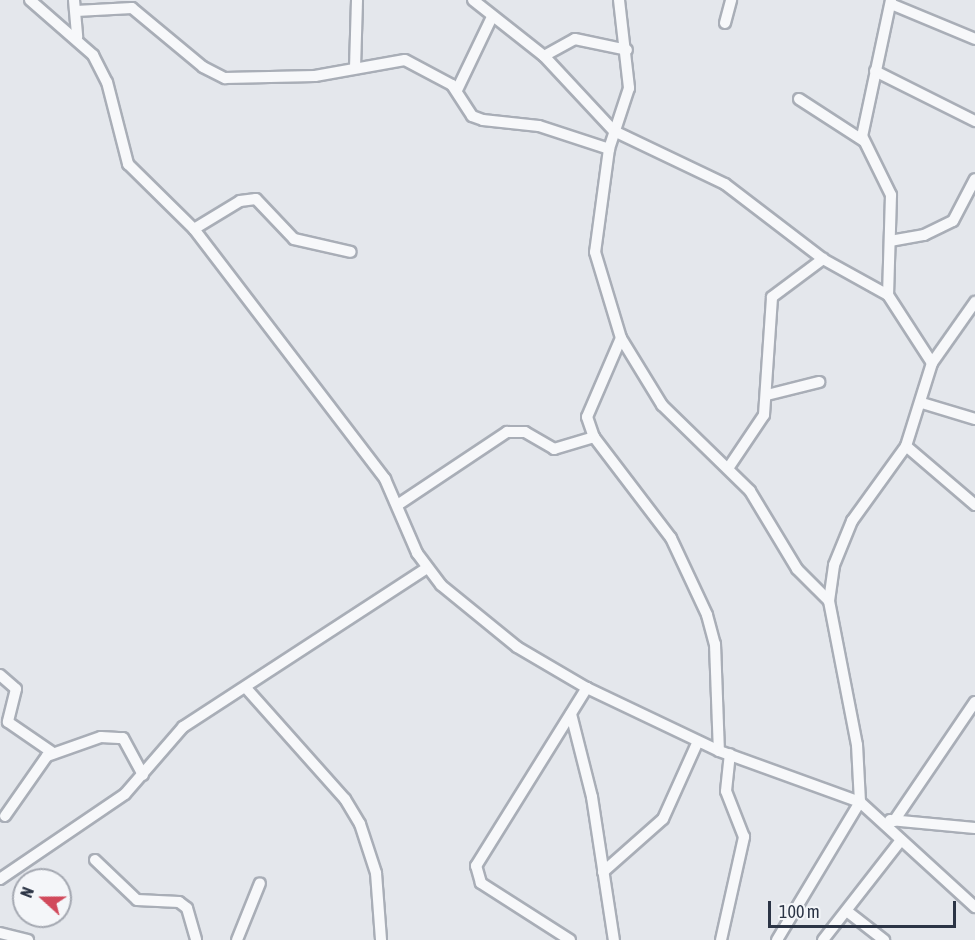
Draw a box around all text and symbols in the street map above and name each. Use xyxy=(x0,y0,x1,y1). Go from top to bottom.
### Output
north arrow xyxy=(12,868,72,928)
text: N xyxy=(17,885,37,900)
scale bar xyxy=(771,889,958,927)
text: 100 m xyxy=(779,901,820,922)

